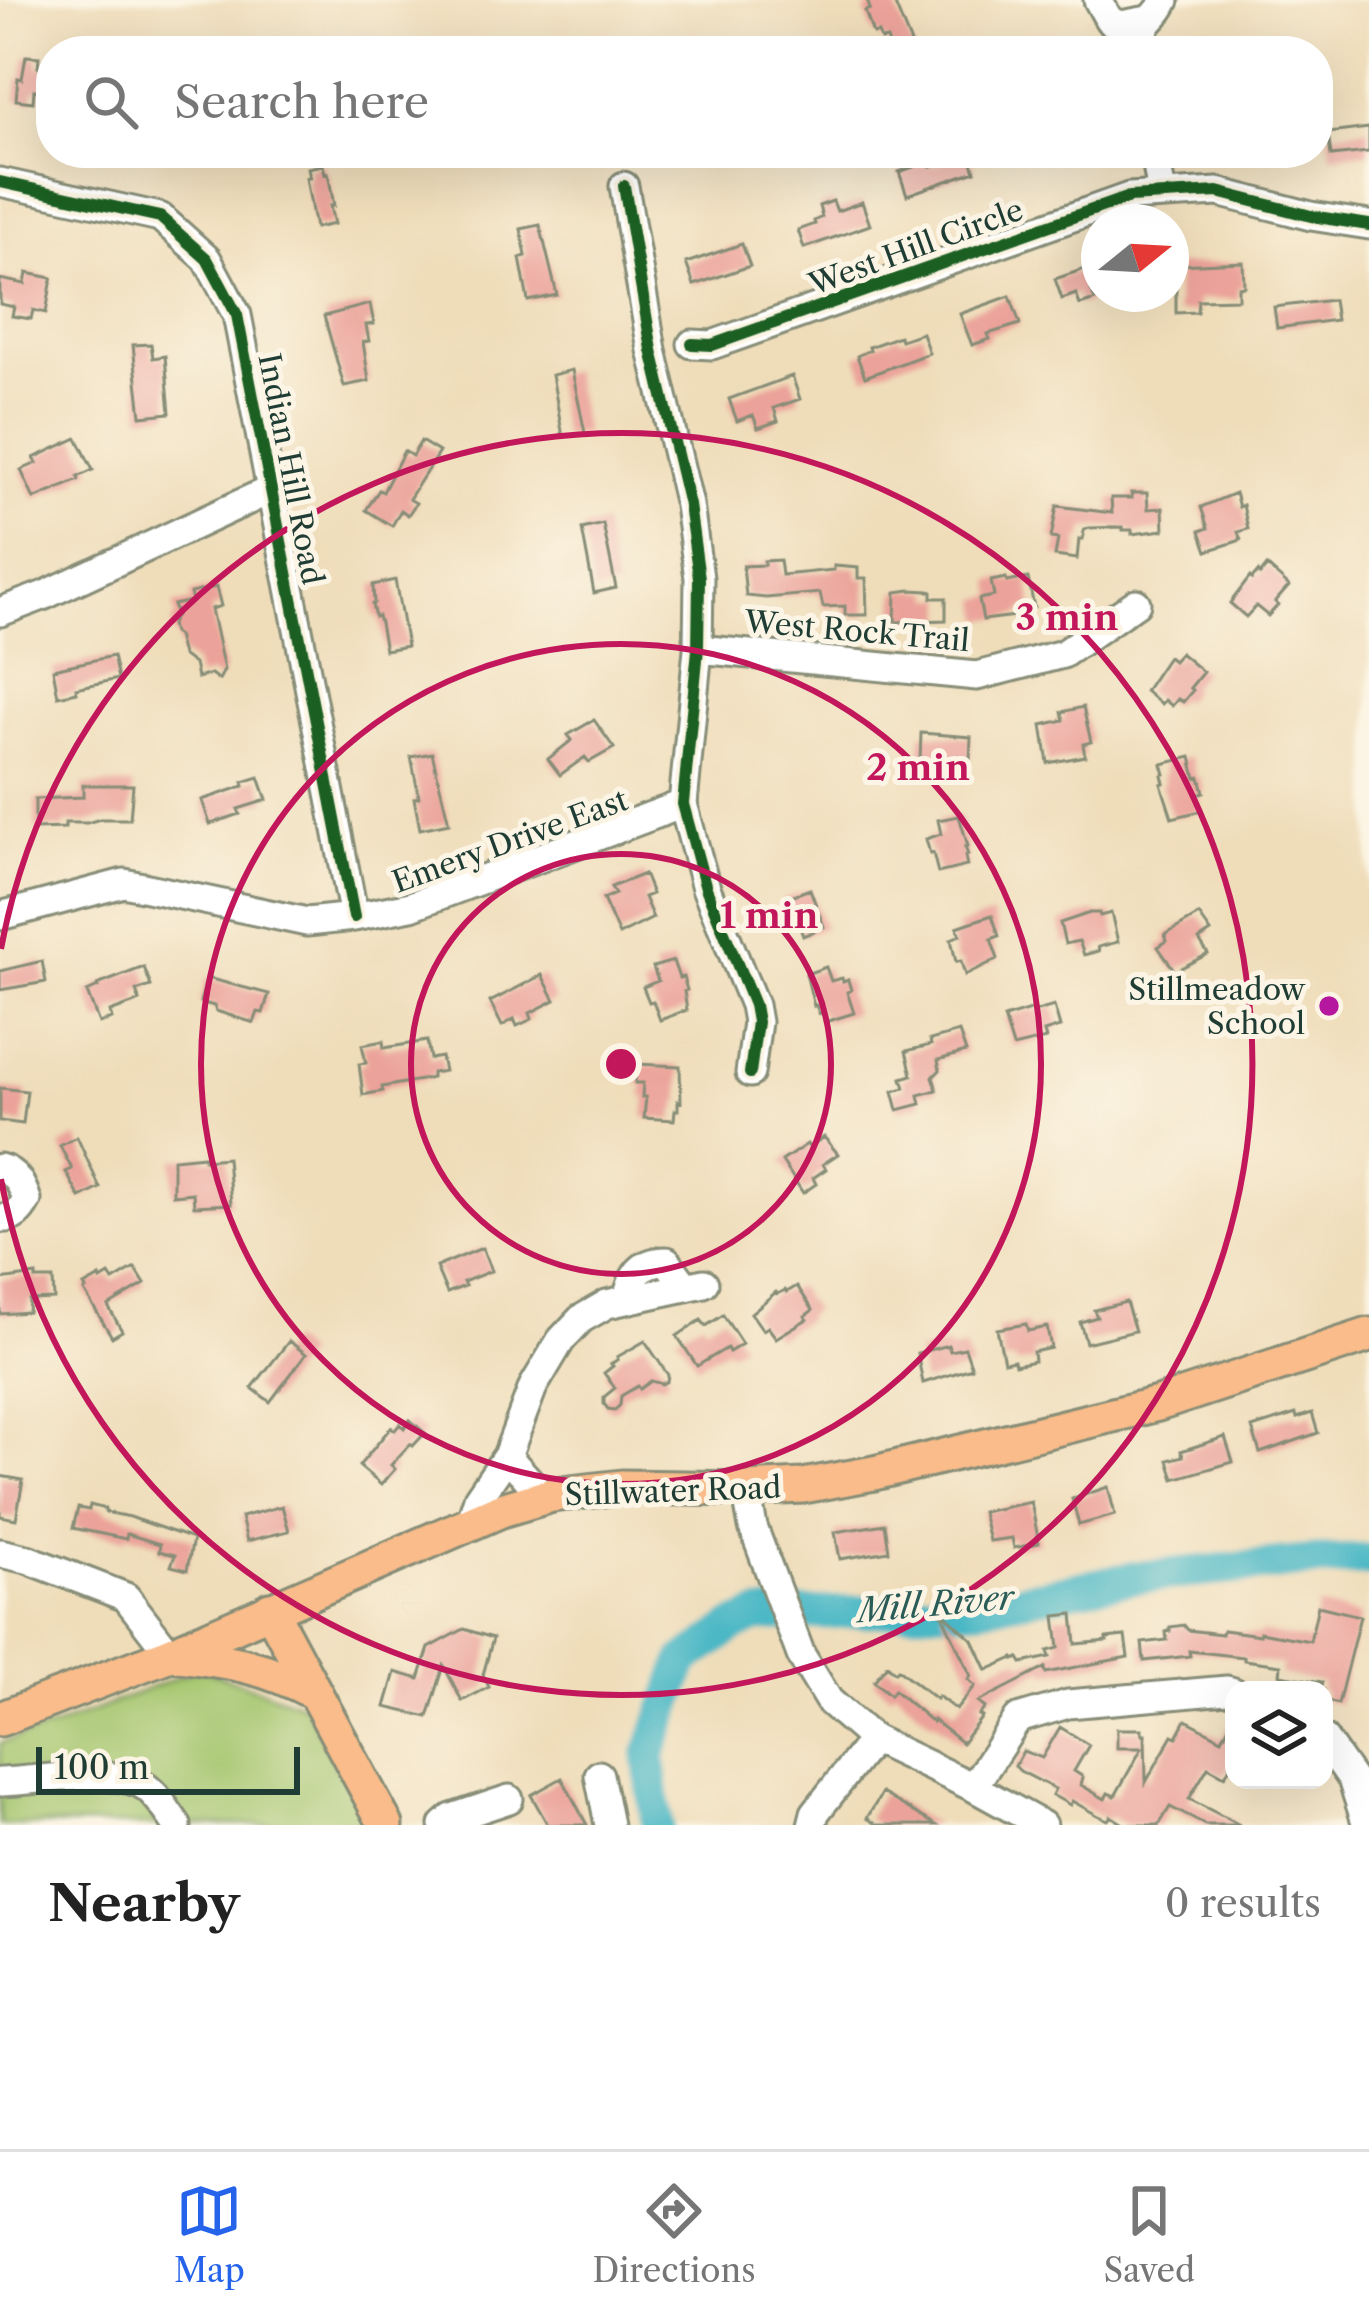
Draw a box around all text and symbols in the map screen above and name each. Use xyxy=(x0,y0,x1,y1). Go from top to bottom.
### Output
search box xyxy=(36,36,1333,168)
icon: search xyxy=(78,69,144,135)
text: Search here xyxy=(174,74,429,130)
street label: West Hill Circle xyxy=(803,191,1028,303)
north arrow xyxy=(1081,204,1189,312)
street label: Indian Hill Road xyxy=(250,350,332,588)
text: 3 min xyxy=(1016,595,1119,639)
street label: West Rock Trail xyxy=(742,603,971,659)
text: 2 min xyxy=(866,745,970,789)
street label: Emery Drive East xyxy=(387,781,633,901)
text: 1 min xyxy=(720,893,819,937)
place label: Stillmeadow School xyxy=(1128,971,1306,1042)
marker: Stillmeadow School xyxy=(1316,993,1342,1019)
centre of rings xyxy=(600,1043,642,1085)
street label: Stillwater Road xyxy=(564,1469,782,1513)
water label: Mill River xyxy=(852,1577,1017,1632)
map controls xyxy=(1225,1681,1333,1789)
button: layers xyxy=(1225,1681,1333,1789)
scale bar xyxy=(36,1741,300,1794)
text: 100 m xyxy=(54,1747,149,1788)
text: Nearby xyxy=(48,1872,240,1934)
text: 0 results xyxy=(1165,1879,1321,1927)
tab: Map xyxy=(174,2178,245,2291)
tab: Directions xyxy=(593,2178,756,2291)
tab: Saved xyxy=(1103,2178,1195,2291)

